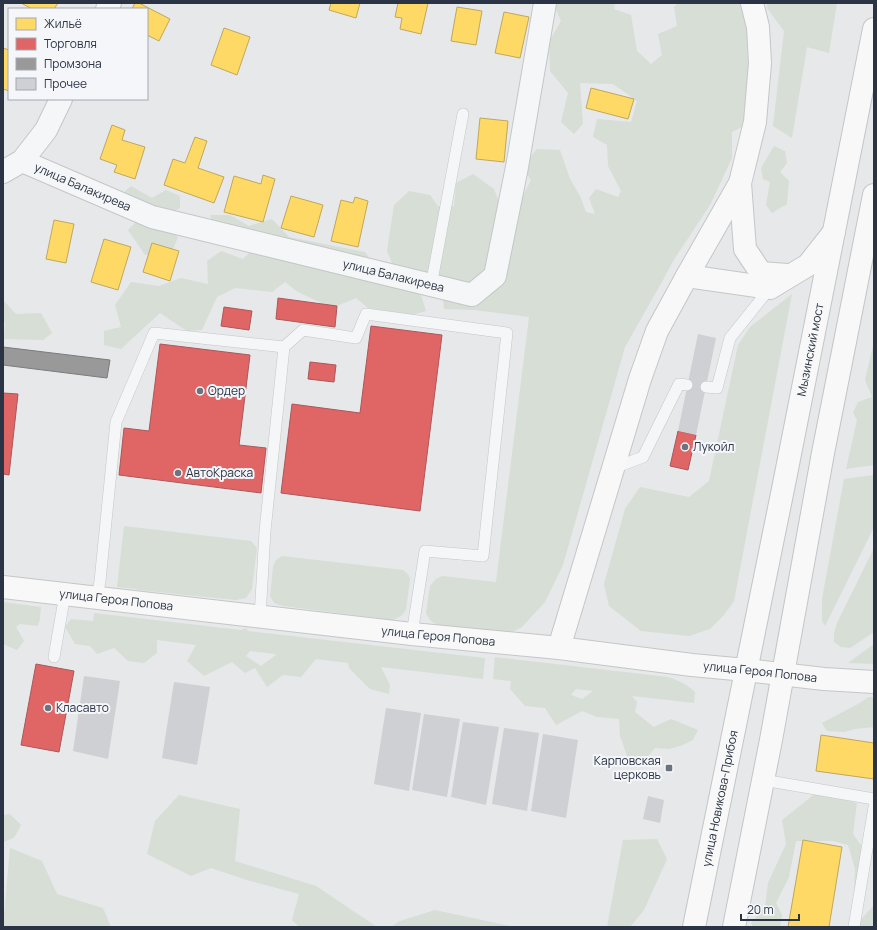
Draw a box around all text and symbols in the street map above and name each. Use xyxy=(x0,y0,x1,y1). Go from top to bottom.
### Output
legend xyxy=(8,8,148,100)
text: Жильё xyxy=(44,15,82,32)
text: Торговля xyxy=(44,35,97,52)
text: Промзона xyxy=(44,55,102,72)
text: Прочее xyxy=(44,75,87,92)
street label: улица Балакирева xyxy=(32,158,134,215)
street label: улица Балакирева xyxy=(341,255,446,296)
street label: Мызинский мост xyxy=(793,301,828,398)
place label: Ордер xyxy=(208,382,245,399)
marker: Ордер xyxy=(195,386,205,396)
place label: Лукойл xyxy=(693,438,734,455)
marker: Лукойл xyxy=(680,442,690,452)
place label: АвтоКраска xyxy=(186,464,253,481)
marker: АвтоКраска xyxy=(173,468,183,478)
street label: улица Героя Попова xyxy=(58,585,174,615)
street label: улица Героя Попова xyxy=(380,622,496,650)
street label: улица Героя Попова xyxy=(702,657,818,686)
place label: Класавто xyxy=(56,699,109,716)
marker: Класавто xyxy=(43,703,53,713)
street label: улица Новикова-Прибоя xyxy=(697,729,742,868)
place label: Карповская церковь xyxy=(594,752,661,783)
marker: Карповская церковь xyxy=(664,763,674,773)
scale bar xyxy=(741,896,799,922)
text: 20 m xyxy=(747,901,774,918)

